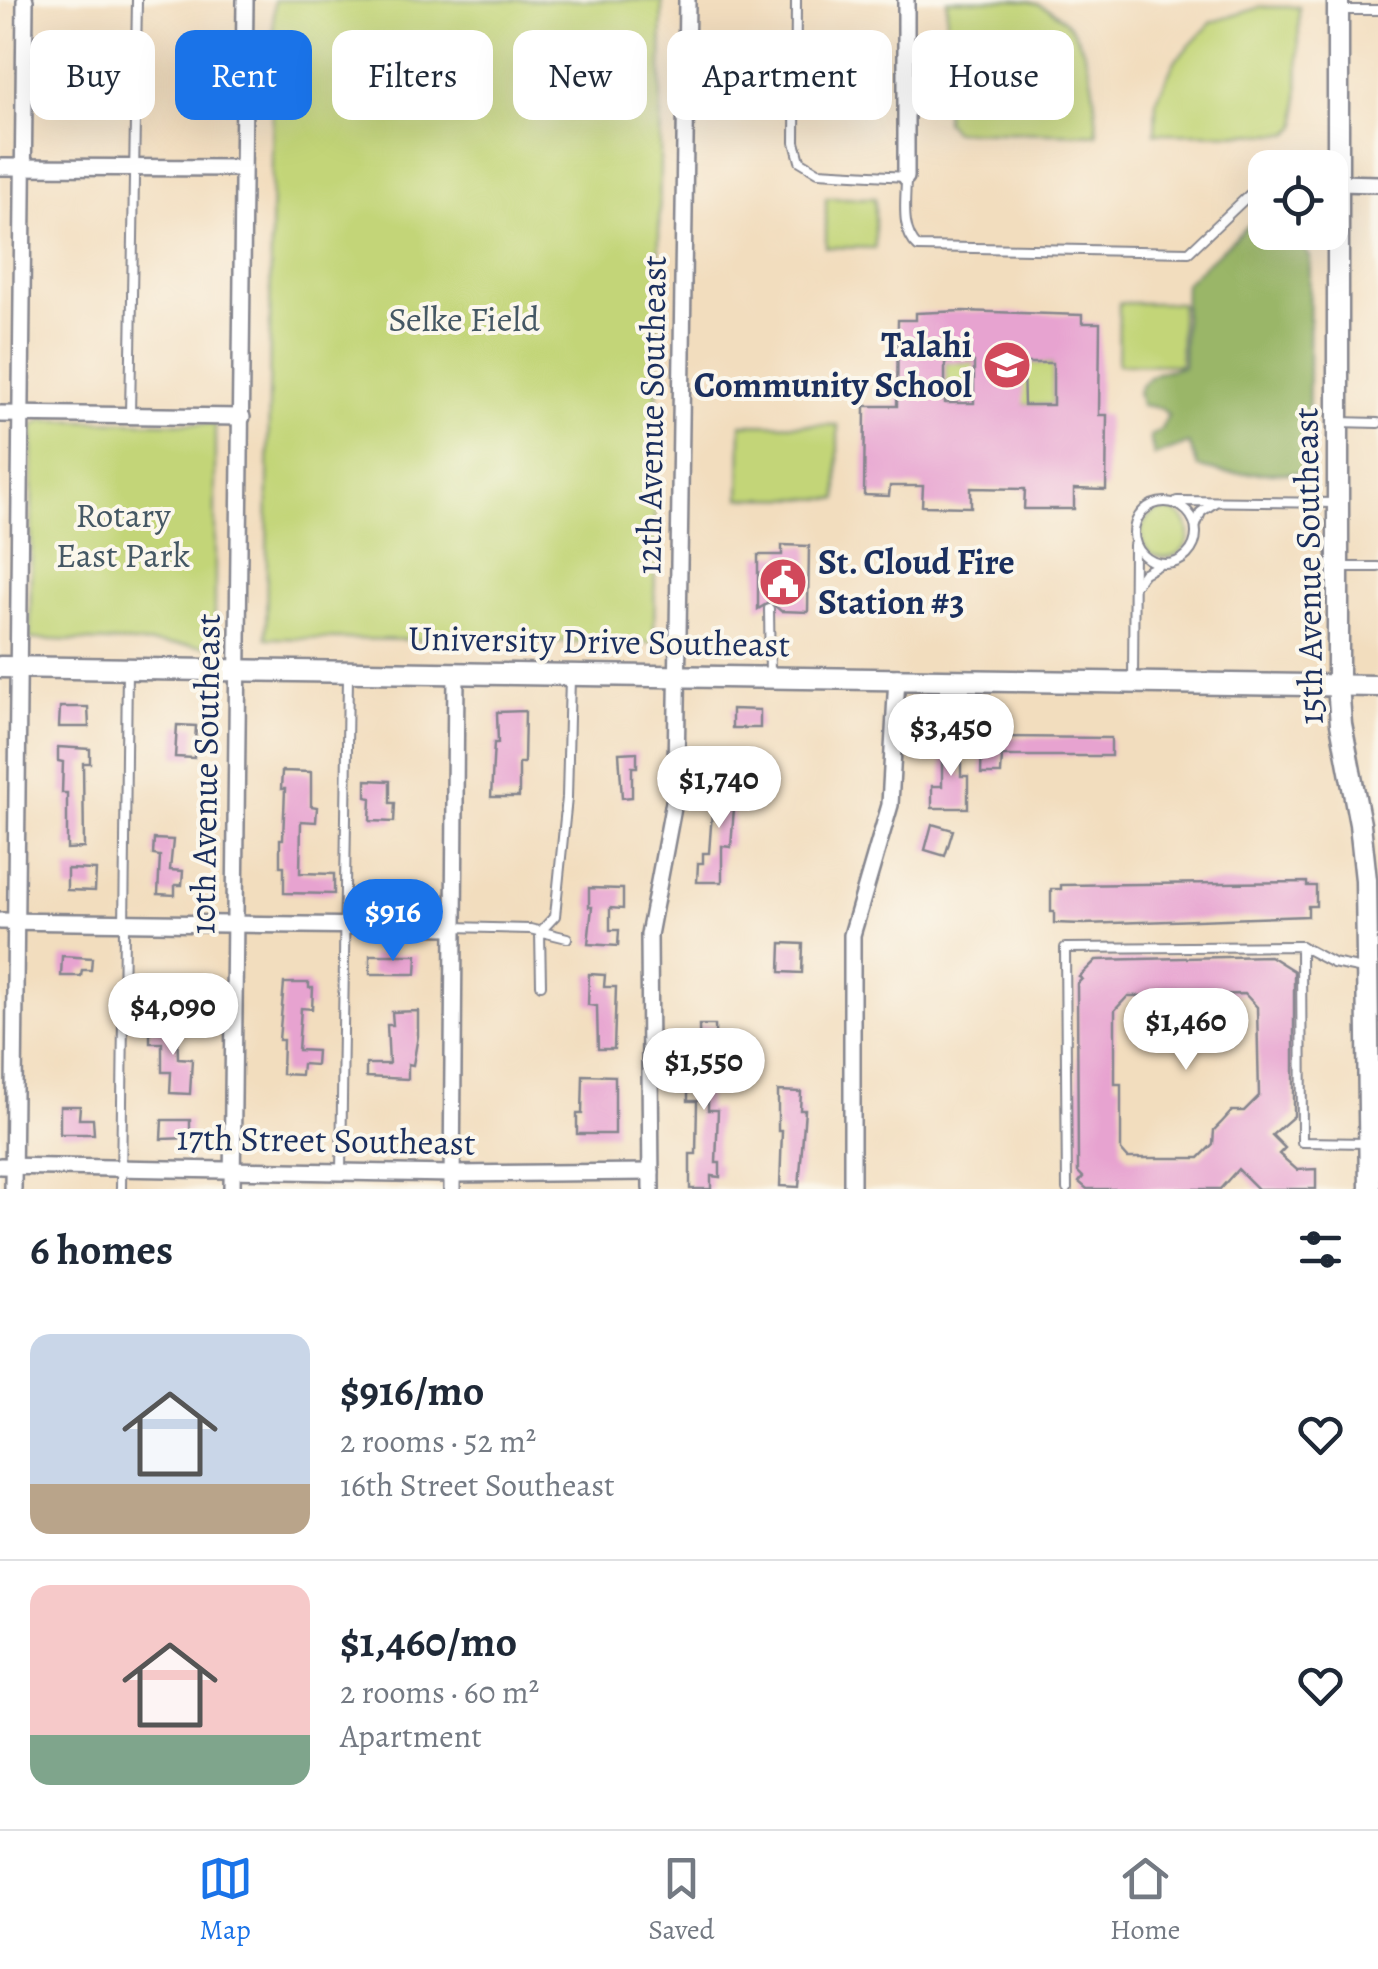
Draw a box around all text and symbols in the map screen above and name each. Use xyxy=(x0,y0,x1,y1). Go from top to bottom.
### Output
chip: Buy xyxy=(30,30,155,120)
chip: Rent xyxy=(175,30,312,120)
chip: Filters xyxy=(332,30,493,120)
chip: New xyxy=(513,30,647,120)
chip: Apartment xyxy=(667,30,892,120)
chip: House xyxy=(912,30,1074,120)
map controls xyxy=(1248,150,1348,250)
button: locate xyxy=(1248,150,1348,250)
street label: 12th Avenue Southeast xyxy=(624,255,678,575)
park label: Selke Field xyxy=(388,295,540,343)
place label: Talahi Community School xyxy=(694,321,972,409)
school or university icon: Talahi Community School xyxy=(981,339,1033,391)
street label: 15th Avenue Southeast xyxy=(1281,407,1335,725)
park label: Rotary East Park xyxy=(56,491,190,579)
place label: St. Cloud Fire Station #3 xyxy=(818,538,1015,626)
public building icon: St. Cloud Fire Station #3 xyxy=(757,556,809,608)
street label: 10th Avenue Southeast xyxy=(178,613,232,935)
street label: University Drive Southeast xyxy=(408,614,790,668)
pin: $3,450 xyxy=(870,694,1032,779)
text: $3,450 xyxy=(910,704,992,748)
pin: $1,740 xyxy=(638,746,800,831)
text: $1,740 xyxy=(679,756,759,800)
pin: $916 xyxy=(334,879,452,964)
text: $916 xyxy=(365,889,421,933)
pin: $4,090 xyxy=(92,973,254,1058)
text: $4,090 xyxy=(130,983,216,1027)
pin: $1,460 xyxy=(1105,988,1267,1073)
text: $1,460 xyxy=(1145,998,1227,1042)
pin: $1,550 xyxy=(623,1028,785,1113)
text: $1,550 xyxy=(665,1038,743,1082)
street label: 17th Street Southeast xyxy=(176,1113,476,1167)
text: 6 homes xyxy=(30,1221,173,1278)
icon: filters xyxy=(1293,1222,1348,1277)
text: $916/mo xyxy=(340,1362,484,1419)
icon: home xyxy=(110,1374,230,1494)
icon: heart xyxy=(1293,1407,1348,1462)
text: 2 rooms · 52 m² xyxy=(340,1419,536,1463)
text: 16th Street Southeast xyxy=(340,1463,615,1507)
text: $1,460/mo xyxy=(340,1613,517,1670)
icon: home xyxy=(110,1625,230,1745)
icon: heart xyxy=(1293,1658,1348,1713)
text: 2 rooms · 60 m² xyxy=(340,1670,539,1714)
text: Apartment xyxy=(340,1714,482,1758)
tab: Map xyxy=(198,1851,253,1949)
tab: Saved xyxy=(648,1851,715,1949)
tab: Home xyxy=(1110,1851,1180,1949)

